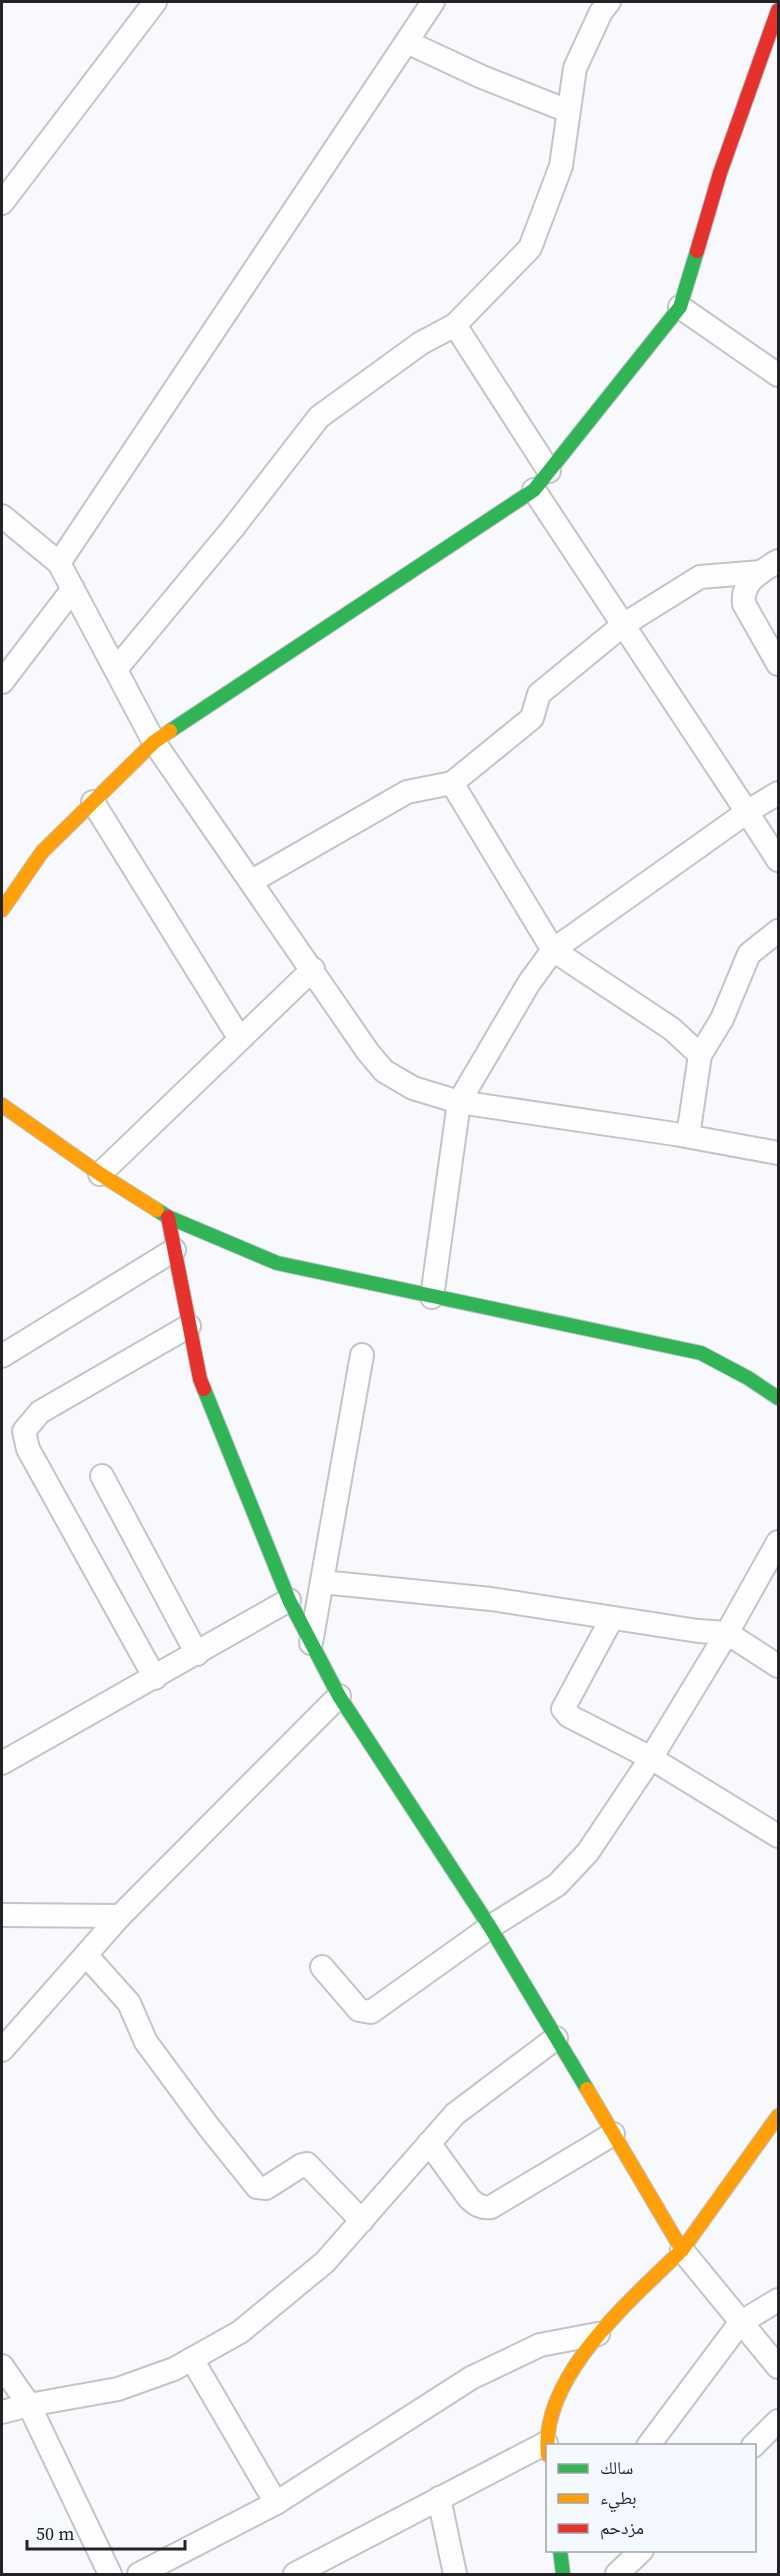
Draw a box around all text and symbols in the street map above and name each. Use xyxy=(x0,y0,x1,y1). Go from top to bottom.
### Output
legend xyxy=(546,2444,756,2552)
text: سالك xyxy=(600,2455,633,2480)
text: بطيء xyxy=(600,2485,637,2513)
scale bar xyxy=(27,2513,184,2551)
text: مزدحم xyxy=(600,2515,644,2540)
text: 50 m xyxy=(36,2521,74,2546)

